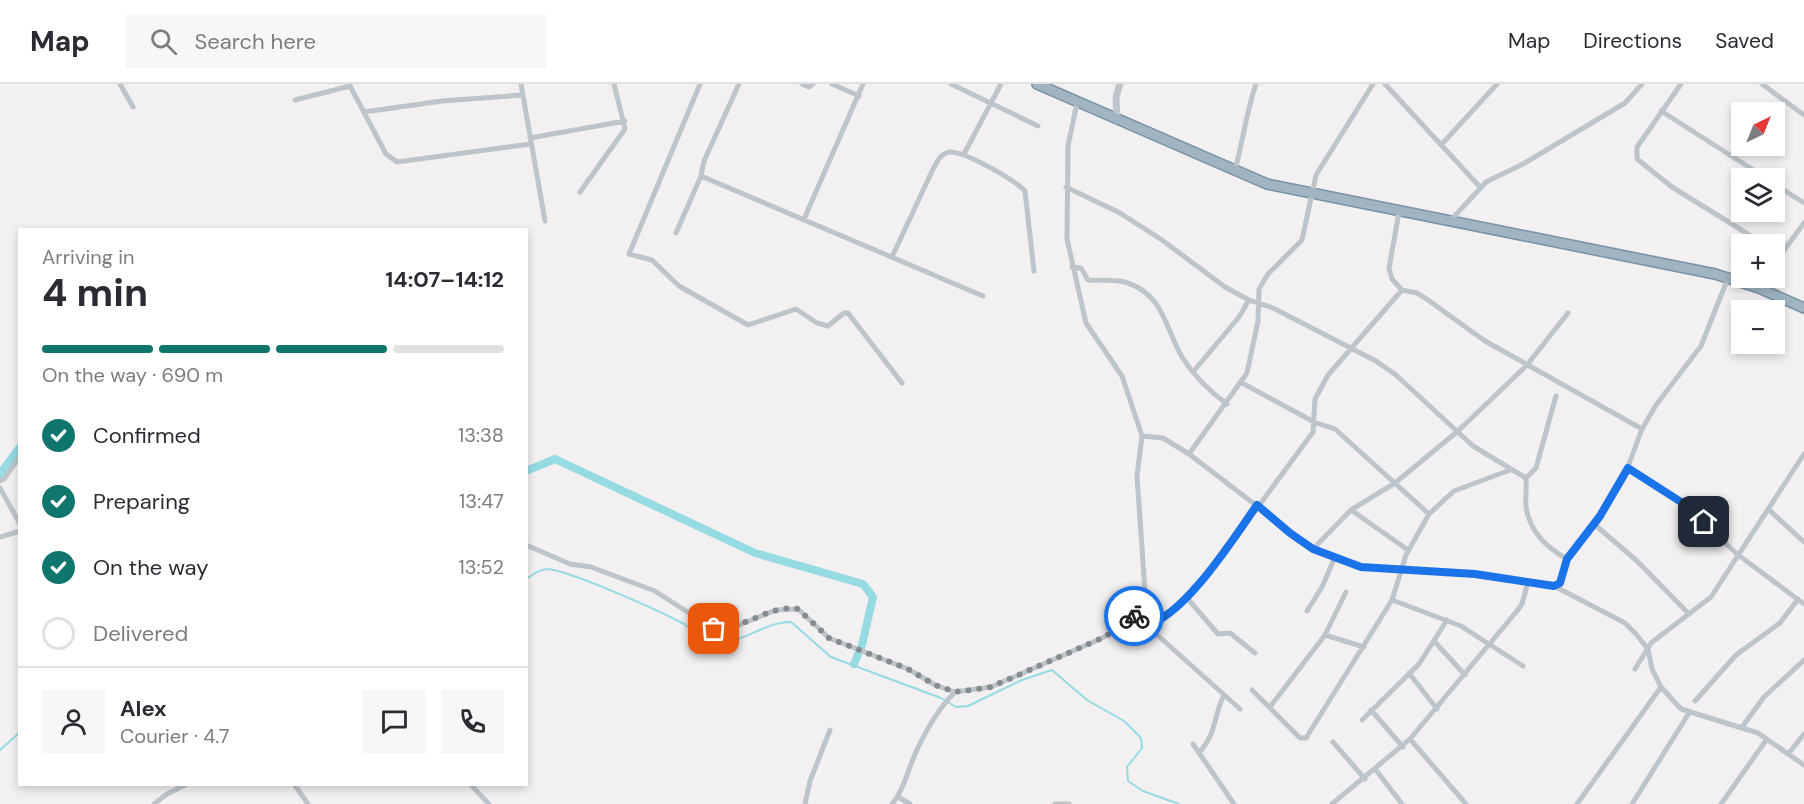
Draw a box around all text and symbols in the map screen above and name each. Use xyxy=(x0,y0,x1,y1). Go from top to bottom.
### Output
search box xyxy=(126,14,546,68)
text: Map xyxy=(30,23,90,60)
icon: search xyxy=(147,25,180,58)
text: Search here xyxy=(195,27,316,56)
text: Map xyxy=(1508,27,1550,55)
text: Directions xyxy=(1583,27,1682,55)
text: Saved xyxy=(1715,27,1774,55)
north arrow xyxy=(1731,102,1785,156)
map controls xyxy=(1731,102,1785,354)
button: layers xyxy=(1731,168,1785,222)
button: + xyxy=(1731,234,1785,288)
text: Arriving in xyxy=(42,244,134,270)
text: 14:07–14:12 xyxy=(385,265,504,294)
text: 4 min xyxy=(42,267,148,318)
button: − xyxy=(1731,300,1785,354)
text: On the way · 690 m xyxy=(42,362,223,388)
icon: check xyxy=(42,419,75,452)
text: Confirmed xyxy=(93,421,201,450)
text: 13:38 xyxy=(458,422,504,448)
icon: check xyxy=(42,485,75,518)
text: Preparing xyxy=(93,487,190,516)
text: 13:47 xyxy=(459,488,504,514)
pin xyxy=(1678,496,1729,547)
icon: home xyxy=(1687,505,1720,538)
icon: check xyxy=(42,551,75,584)
text: On the way xyxy=(93,553,208,582)
text: 13:52 xyxy=(459,554,504,580)
courier xyxy=(1104,586,1164,646)
icon: bike xyxy=(1118,600,1151,633)
pin xyxy=(688,603,739,654)
icon: bag xyxy=(697,612,730,645)
text: Delivered xyxy=(93,619,188,648)
button: person xyxy=(42,690,105,753)
button: chat xyxy=(363,690,426,753)
button: phone xyxy=(441,690,504,753)
text: Alex xyxy=(120,694,167,723)
text: Courier · 4.7 xyxy=(120,723,229,749)

